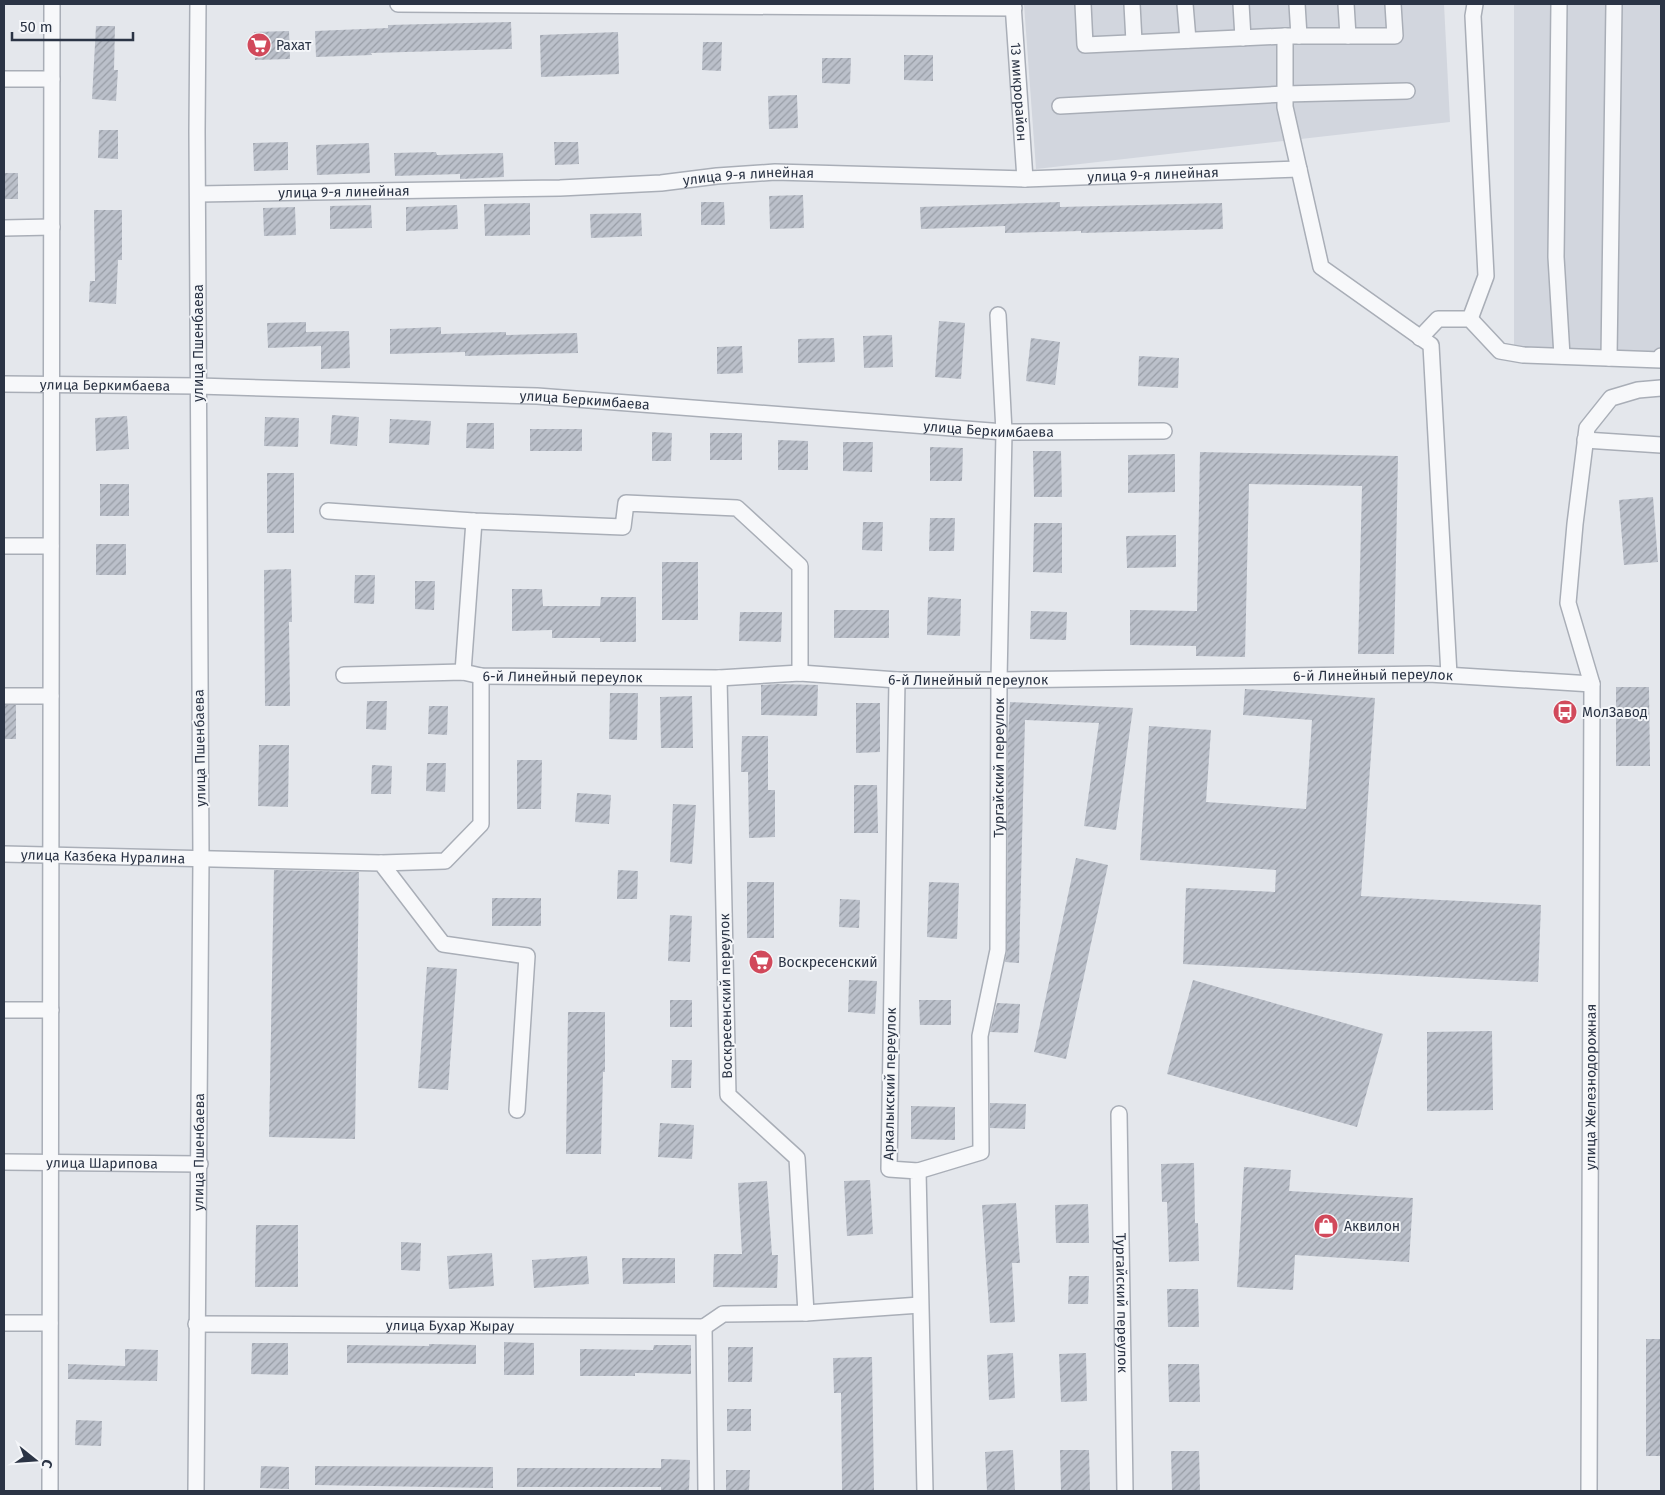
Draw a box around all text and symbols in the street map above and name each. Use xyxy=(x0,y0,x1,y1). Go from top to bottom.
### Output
scale bar xyxy=(12,10,134,42)
text: 50 m xyxy=(20,18,53,36)
supermarket icon: Рахат xyxy=(246,32,272,58)
place label: Рахат xyxy=(276,37,312,54)
street label: 13 микрорайон xyxy=(1007,42,1031,142)
street label: улица 9-я линейная xyxy=(682,163,814,189)
street label: улица 9-я линейная xyxy=(1087,163,1219,185)
street label: улица 9-я линейная xyxy=(278,182,410,201)
street label: улица Пшенбаева xyxy=(190,284,207,402)
street label: улица Беркимбаева xyxy=(40,376,170,394)
street label: улица Беркимбаева xyxy=(519,387,650,413)
street label: улица Беркимбаева xyxy=(923,417,1054,441)
street label: 6-й Линейный переулок xyxy=(1293,665,1454,684)
street label: 6-й Линейный переулок xyxy=(482,668,643,686)
street label: 6-й Линейный переулок xyxy=(887,671,1049,689)
street label: улица Пшенбаева xyxy=(190,689,210,807)
street label: Тургайский переулок xyxy=(990,697,1007,838)
bus stop icon: МолЗавод xyxy=(1552,699,1578,725)
place label: МолЗавод xyxy=(1582,704,1648,721)
street label: улица Казбека Нуралина xyxy=(21,846,185,867)
street label: Воскресенский переулок xyxy=(716,912,736,1079)
supermarket icon: Воскресенский xyxy=(748,949,774,975)
place label: Воскресенский xyxy=(778,954,878,971)
street label: улица Железнодорожная xyxy=(1582,1004,1599,1170)
street label: Аркалыкский переулок xyxy=(880,1007,900,1161)
street label: улица Пшенбаева xyxy=(190,1093,208,1211)
street label: улица Шарипова xyxy=(46,1154,158,1172)
shop icon: Аквилон xyxy=(1313,1213,1339,1239)
place label: Аквилон xyxy=(1344,1218,1400,1235)
street label: Тургайский переулок xyxy=(1112,1233,1132,1374)
street label: улица Бухар Жырау xyxy=(386,1317,514,1334)
north arrow xyxy=(10,1435,60,1485)
text: С xyxy=(38,1457,56,1470)

